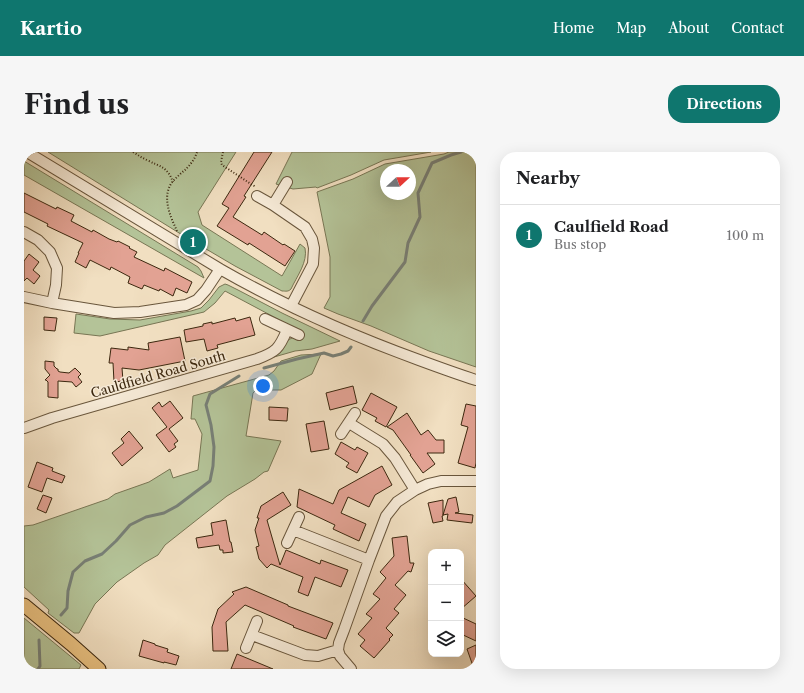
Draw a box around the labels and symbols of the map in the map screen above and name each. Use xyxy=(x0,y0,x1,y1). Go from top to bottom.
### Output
north arrow xyxy=(380,164,416,200)
pin: 1 xyxy=(180,227,206,257)
street label: Cauldfield Road South xyxy=(89,347,227,401)
your location xyxy=(253,376,273,396)

